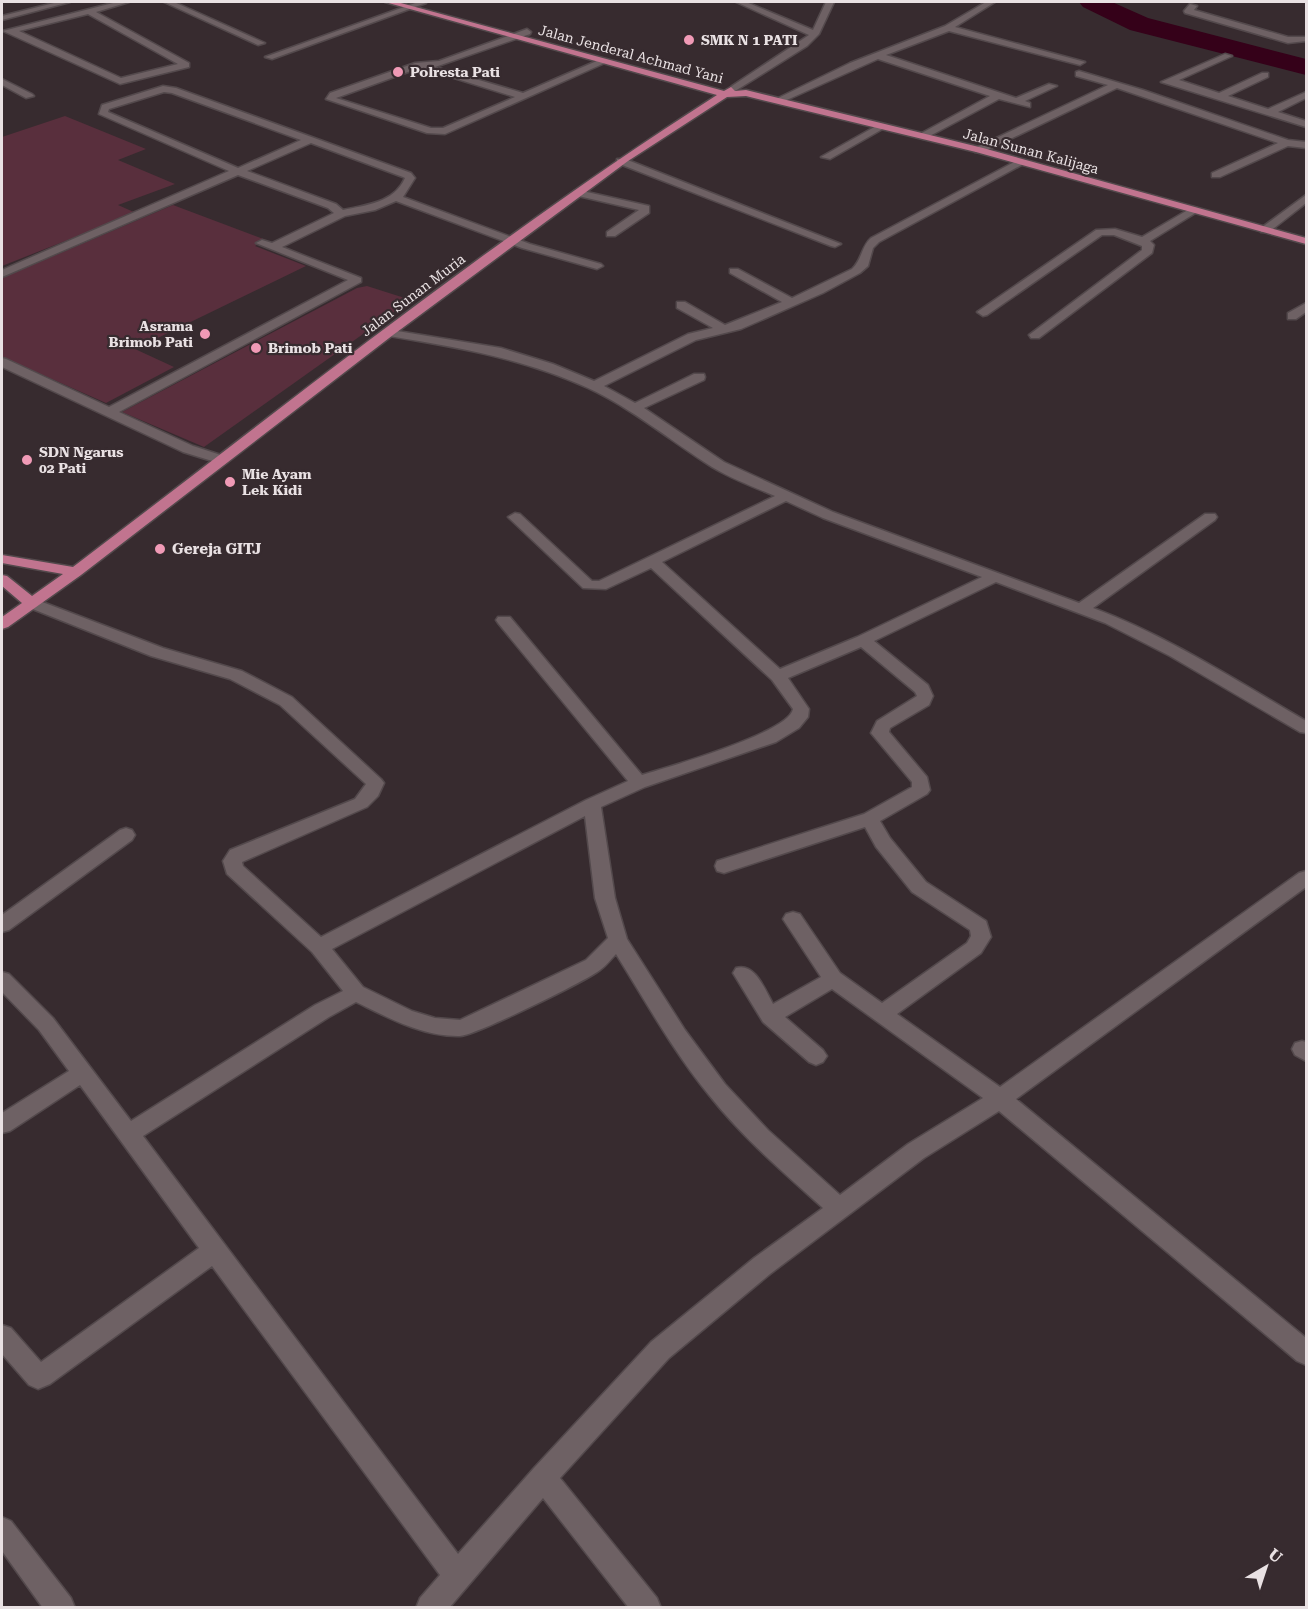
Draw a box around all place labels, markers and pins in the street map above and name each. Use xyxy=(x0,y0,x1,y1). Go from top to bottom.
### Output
place label: SMK N 1 PATI xyxy=(701,32,798,48)
marker: SMK N 1 PATI xyxy=(682,33,696,47)
place label: Polresta Pati xyxy=(410,64,500,80)
marker: Polresta Pati xyxy=(391,65,405,79)
place label: Asrama Brimob Pati xyxy=(109,318,194,350)
marker: Asrama Brimob Pati xyxy=(198,327,212,341)
place label: Brimob Pati xyxy=(268,340,353,356)
marker: Brimob Pati xyxy=(249,341,263,355)
place label: SDN Ngarus 02 Pati xyxy=(39,444,124,476)
marker: SDN Ngarus 02 Pati xyxy=(20,453,34,467)
place label: Mie Ayam Lek Kidi xyxy=(242,466,312,498)
marker: Mie Ayam Lek Kidi xyxy=(223,475,237,489)
place label: Gereja GITJ xyxy=(172,540,261,558)
marker: Gereja GITJ xyxy=(153,542,167,556)

